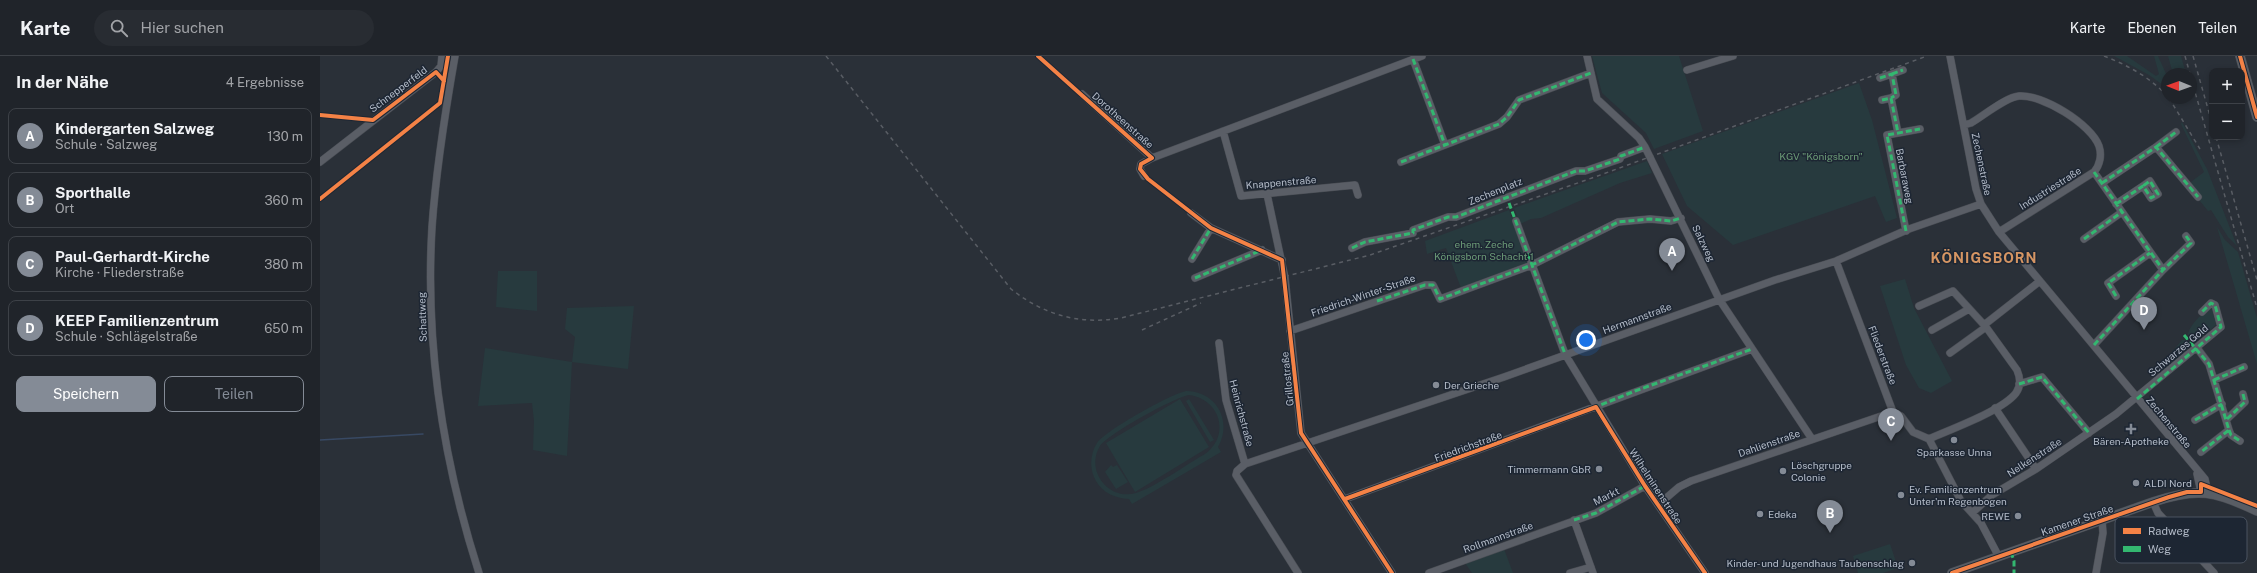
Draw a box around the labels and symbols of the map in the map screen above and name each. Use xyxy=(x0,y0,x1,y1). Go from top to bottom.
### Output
street label: Schnepperfeld xyxy=(367,63,429,115)
north arrow xyxy=(2161,68,2197,104)
street label: Dorotheenstraße xyxy=(1090,89,1156,151)
street label: Zechenstraße xyxy=(1969,131,1995,197)
street label: Barbaraweg xyxy=(1894,147,1916,205)
park label: KGV "Königsborn" xyxy=(1779,150,1863,162)
street label: Industriestraße xyxy=(2017,164,2084,212)
street label: Knappenstraße xyxy=(1245,173,1317,191)
street label: Zechenplatz xyxy=(1466,175,1524,207)
street label: Salzweg xyxy=(1690,223,1718,263)
park label: ehem. Zeche Königsborn Schacht 1 xyxy=(1434,238,1534,262)
pin: A xyxy=(1659,238,1685,271)
district label: KÖNIGSBORN xyxy=(1930,249,2038,266)
street label: Friedrich-Winter-Straße xyxy=(1309,271,1417,319)
street label: Schattweg xyxy=(415,292,429,342)
pin: D xyxy=(2131,297,2157,330)
street label: Hermannstraße xyxy=(1601,300,1673,336)
street label: Schwarzes Gold xyxy=(2146,321,2210,379)
street label: Fliederstraße xyxy=(1866,324,1900,387)
your location xyxy=(1576,330,1596,350)
street label: Grillostraße xyxy=(1278,351,1296,407)
street label: Heinrichstraße xyxy=(1227,378,1257,448)
place label: Der Grieche xyxy=(1444,379,1499,391)
marker: Der Grieche xyxy=(1431,380,1441,390)
street label: Zechenstraße xyxy=(2144,394,2194,451)
pin: C xyxy=(1878,408,1904,441)
marker: Bären-Apotheke xyxy=(2126,424,2136,434)
street label: Dahlienstraße xyxy=(1736,427,1802,459)
street label: Friedrichstraße xyxy=(1433,428,1504,464)
marker: Sparkasse Unna xyxy=(1949,435,1959,445)
street label: Nelkenstraße xyxy=(2005,435,2064,479)
place label: Bären-Apotheke xyxy=(2093,435,2169,447)
street label: Wilhelminenstraße xyxy=(1627,446,1685,526)
place label: Sparkasse Unna xyxy=(1916,446,1992,458)
place label: Löschgruppe Colonie xyxy=(1791,459,1852,483)
place label: Timmermann GbR xyxy=(1508,463,1591,475)
marker: Timmermann GbR xyxy=(1594,464,1604,474)
marker: Löschgruppe Colonie xyxy=(1778,466,1788,476)
place label: ALDI Nord xyxy=(2144,477,2192,489)
marker: ALDI Nord xyxy=(2131,478,2141,488)
place label: Ev. Familienzentrum Unter'm Regenbogen xyxy=(1909,483,2007,507)
street label: Markt xyxy=(1591,484,1621,508)
marker: Ev. Familienzentrum Unter'm Regenbogen xyxy=(1896,490,1906,500)
pin: B xyxy=(1817,500,1843,533)
street label: Kamener Straße xyxy=(2039,502,2115,538)
place label: Edeka xyxy=(1768,508,1797,520)
marker: Edeka xyxy=(1755,509,1765,519)
place label: REWE xyxy=(1981,510,2010,522)
marker: REWE xyxy=(2013,511,2023,521)
legend xyxy=(2115,517,2247,563)
street label: Rollmannstraße xyxy=(1461,519,1535,555)
text: Radweg xyxy=(2148,525,2190,537)
text: Weg xyxy=(2148,543,2171,555)
place label: Kinder- und Jugendhaus Taubenschlag xyxy=(1726,557,1904,569)
marker: Kinder- und Jugendhaus Taubenschlag xyxy=(1907,558,1917,568)

